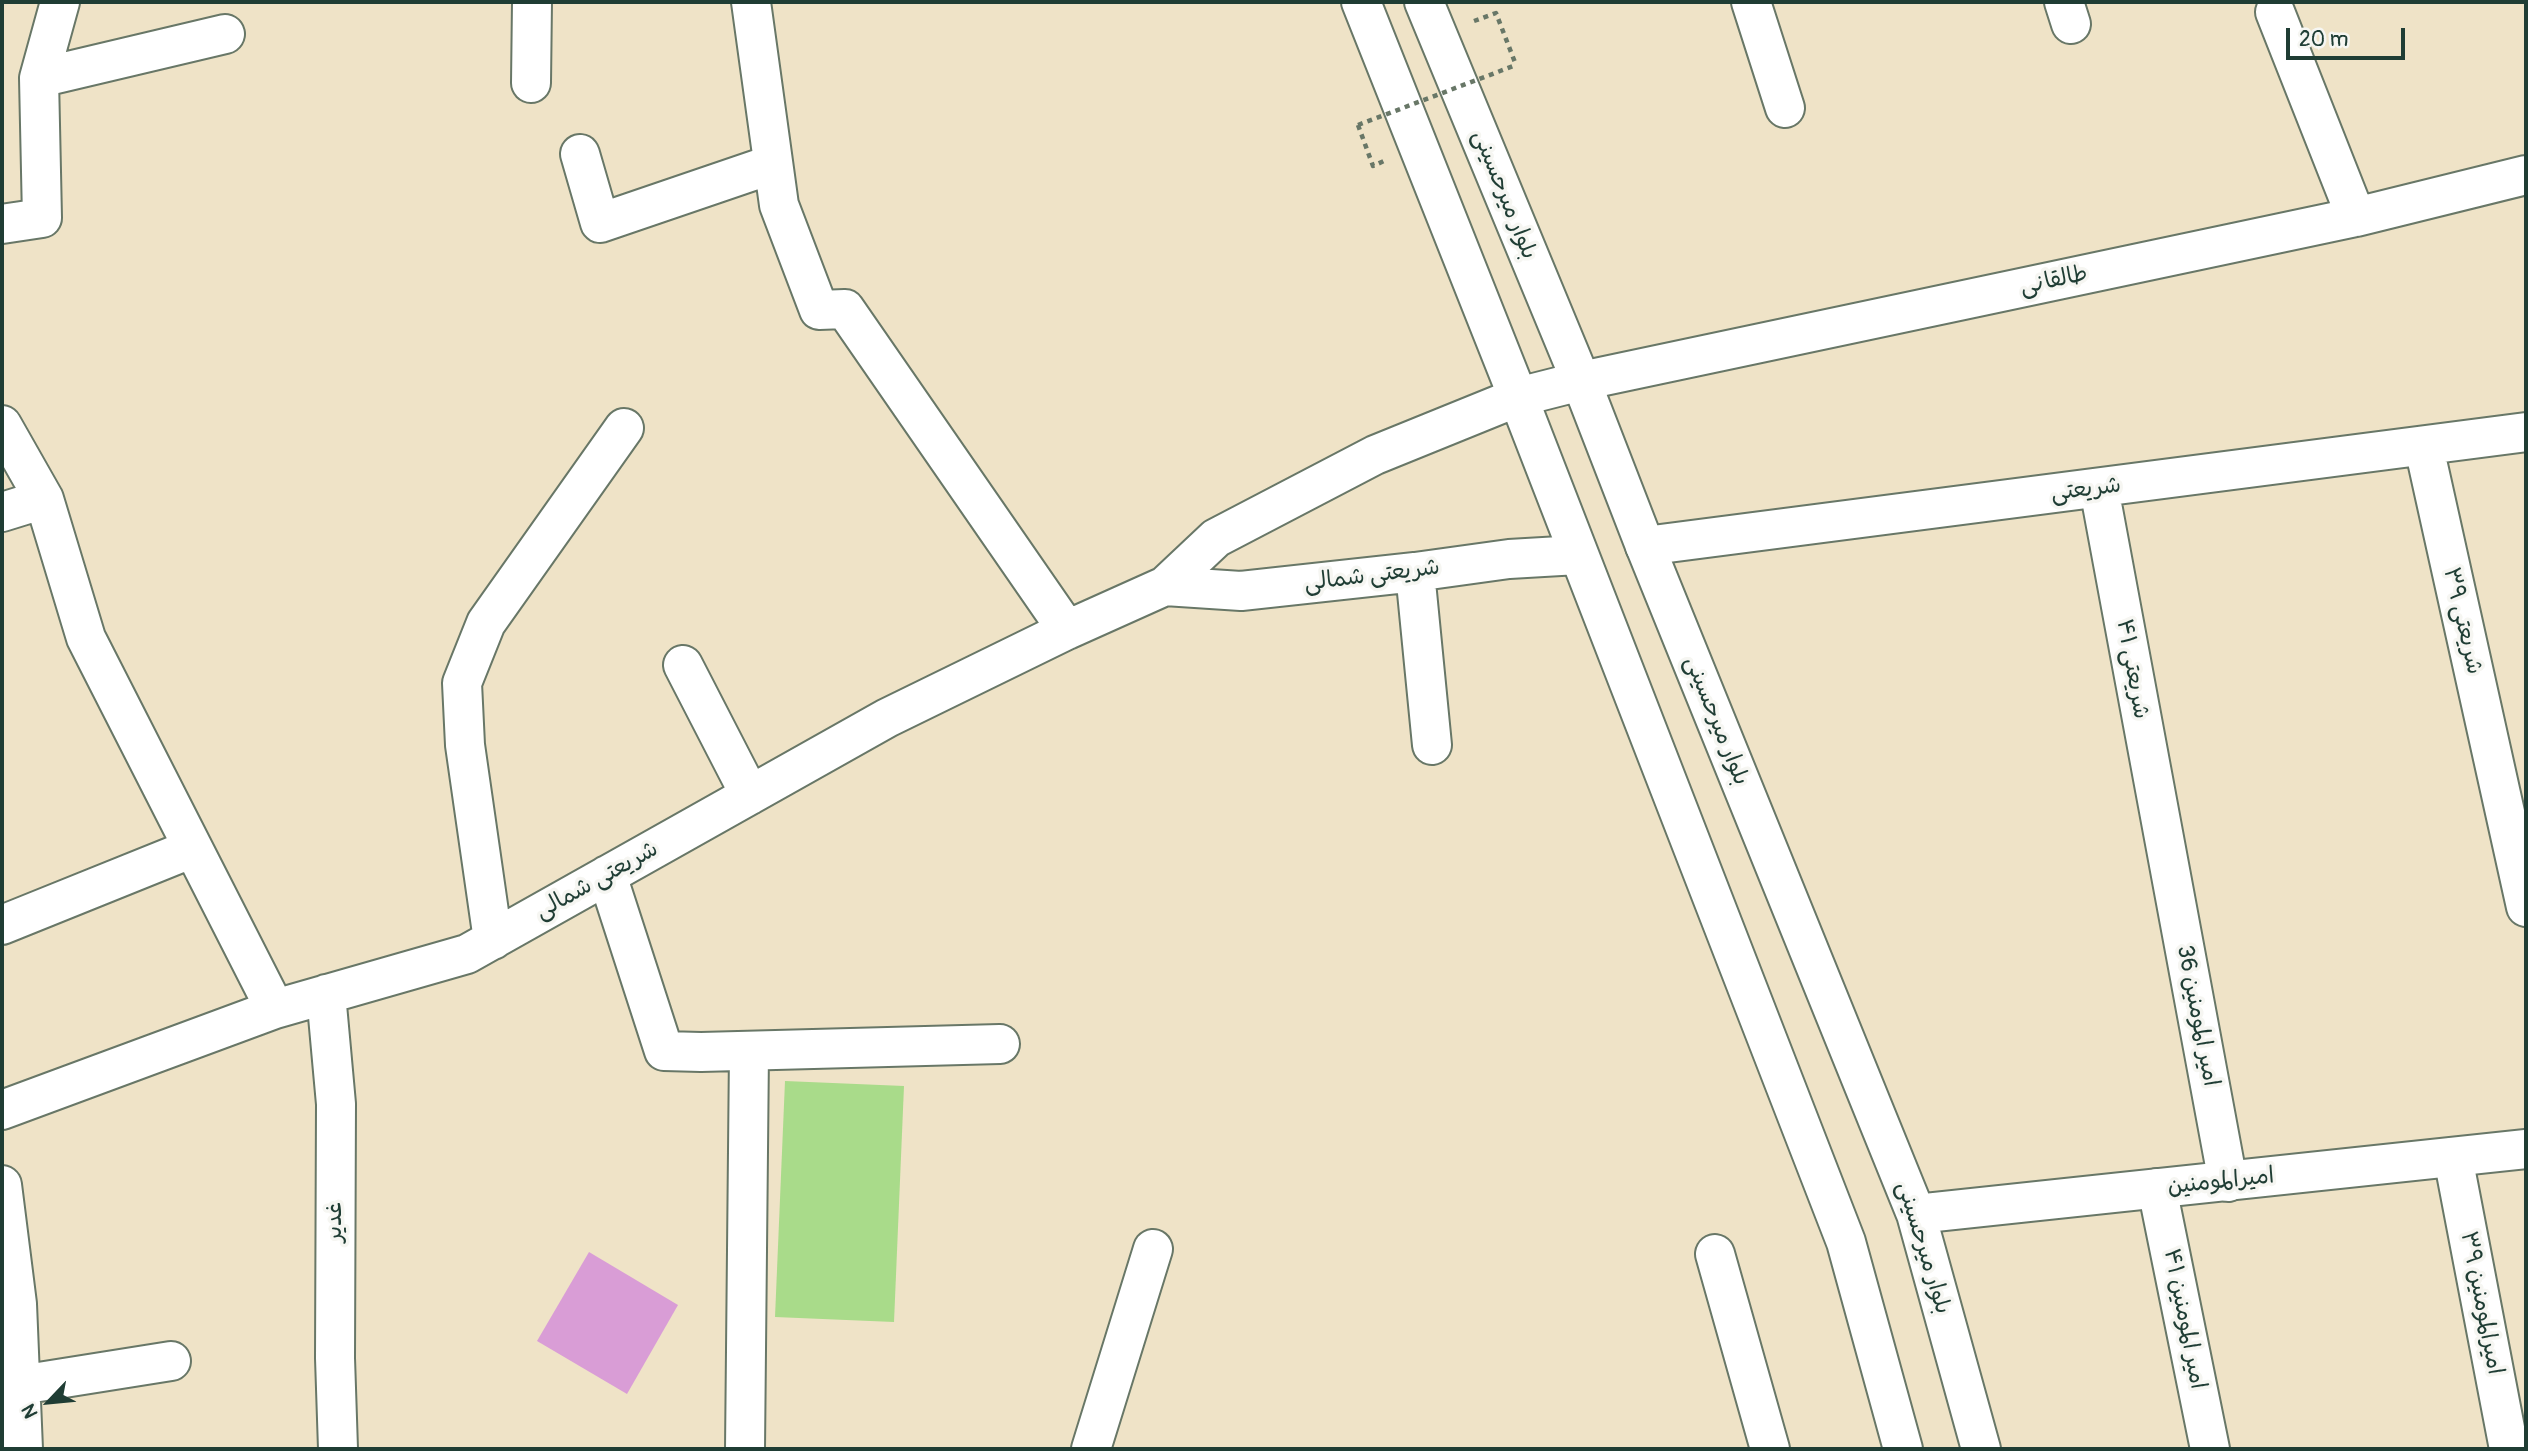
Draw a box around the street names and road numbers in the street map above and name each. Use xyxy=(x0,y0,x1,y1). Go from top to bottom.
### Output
street label: بلوار میرحسینی xyxy=(1466,126,1542,264)
street label: طالقانی xyxy=(2018,260,2090,302)
street label: شریعتی xyxy=(2049,472,2123,508)
street label: شریعتی شمالی xyxy=(1303,554,1441,598)
street label: شریعتی ۳۹ xyxy=(2436,565,2488,677)
street label: شریعتی ۴۱ xyxy=(2110,617,2154,721)
street label: بلوار میرحسینی xyxy=(1678,652,1754,790)
street label: شریعتی شمالی xyxy=(531,836,663,926)
street label: امیر المومنین 36 xyxy=(2170,943,2224,1089)
street label: امیرالمومنین xyxy=(2166,1163,2276,1201)
street label: بلوار میرحسینی xyxy=(1890,1179,1956,1317)
street label: غدیر xyxy=(321,1202,349,1242)
street label: امیرالمومنین ۳۹ xyxy=(2454,1229,2508,1377)
street label: امیر المومنین ۴۱ xyxy=(2157,1246,2211,1392)

